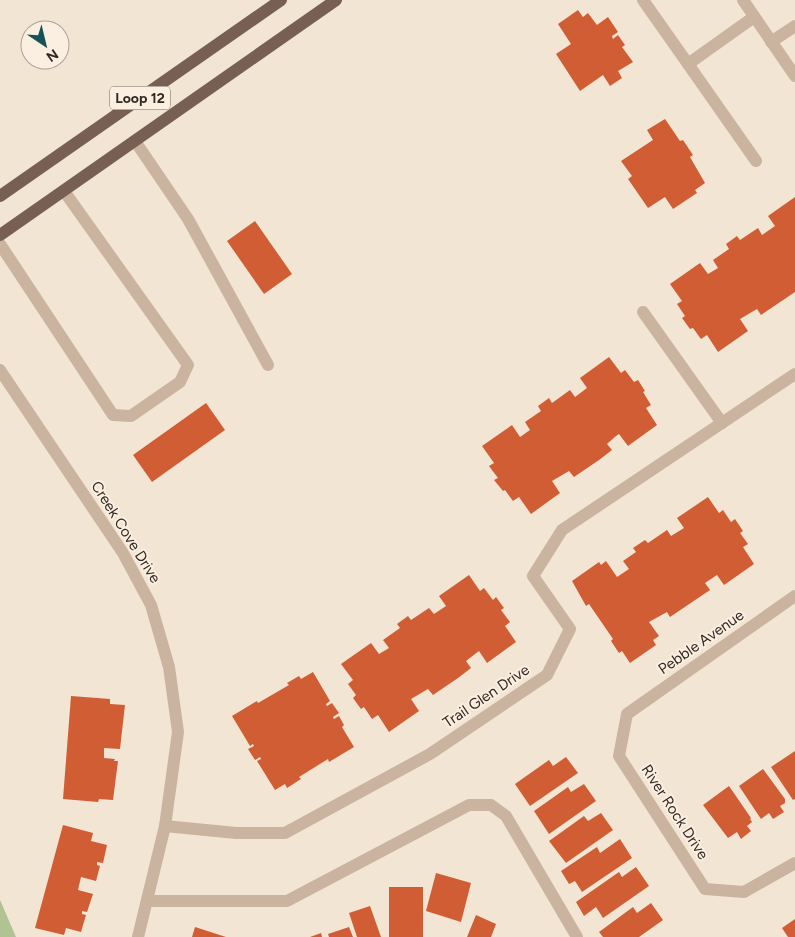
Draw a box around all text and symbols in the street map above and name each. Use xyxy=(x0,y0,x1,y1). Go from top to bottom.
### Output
north arrow xyxy=(20,20,70,70)
text: N xyxy=(43,45,61,65)
road number: Loop 12 xyxy=(110,86,170,110)
street label: Creek Cove Drive xyxy=(87,478,165,586)
street label: Pebble Avenue xyxy=(655,606,747,678)
street label: Trail Glen Drive xyxy=(439,660,533,732)
street label: River Rock Drive xyxy=(638,761,712,863)

